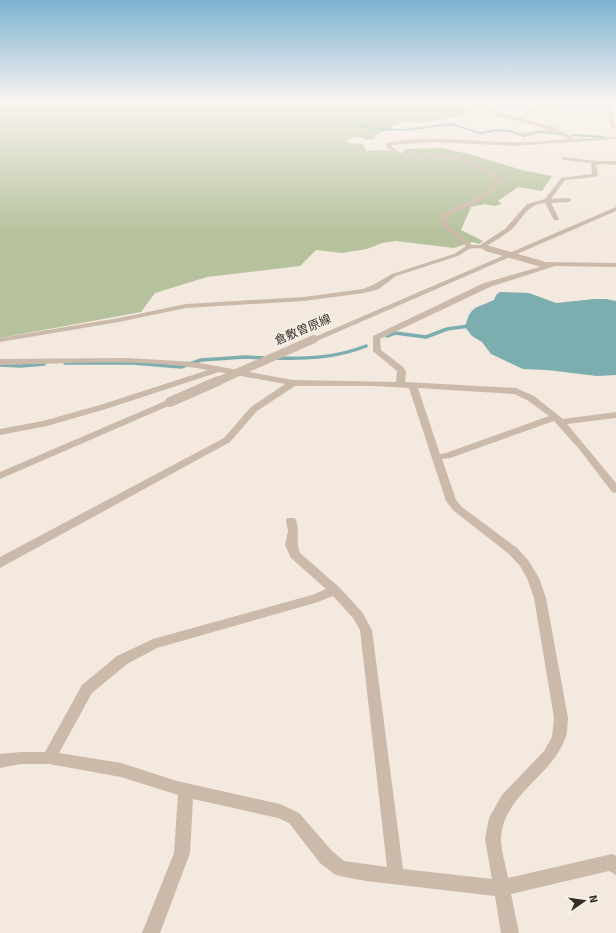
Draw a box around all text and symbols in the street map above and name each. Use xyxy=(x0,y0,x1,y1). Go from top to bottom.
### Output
street label: 倉敷曽原線 xyxy=(272,311,334,349)
north arrow xyxy=(564,881,604,921)
text: N xyxy=(586,894,600,904)

